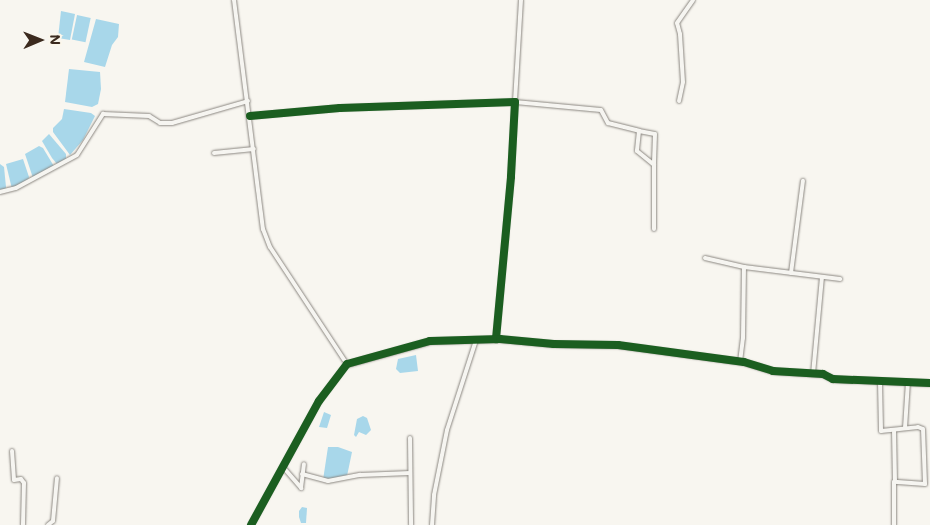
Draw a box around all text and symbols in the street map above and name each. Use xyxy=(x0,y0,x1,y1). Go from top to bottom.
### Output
north arrow xyxy=(15,15,65,65)
text: N xyxy=(46,34,65,45)

